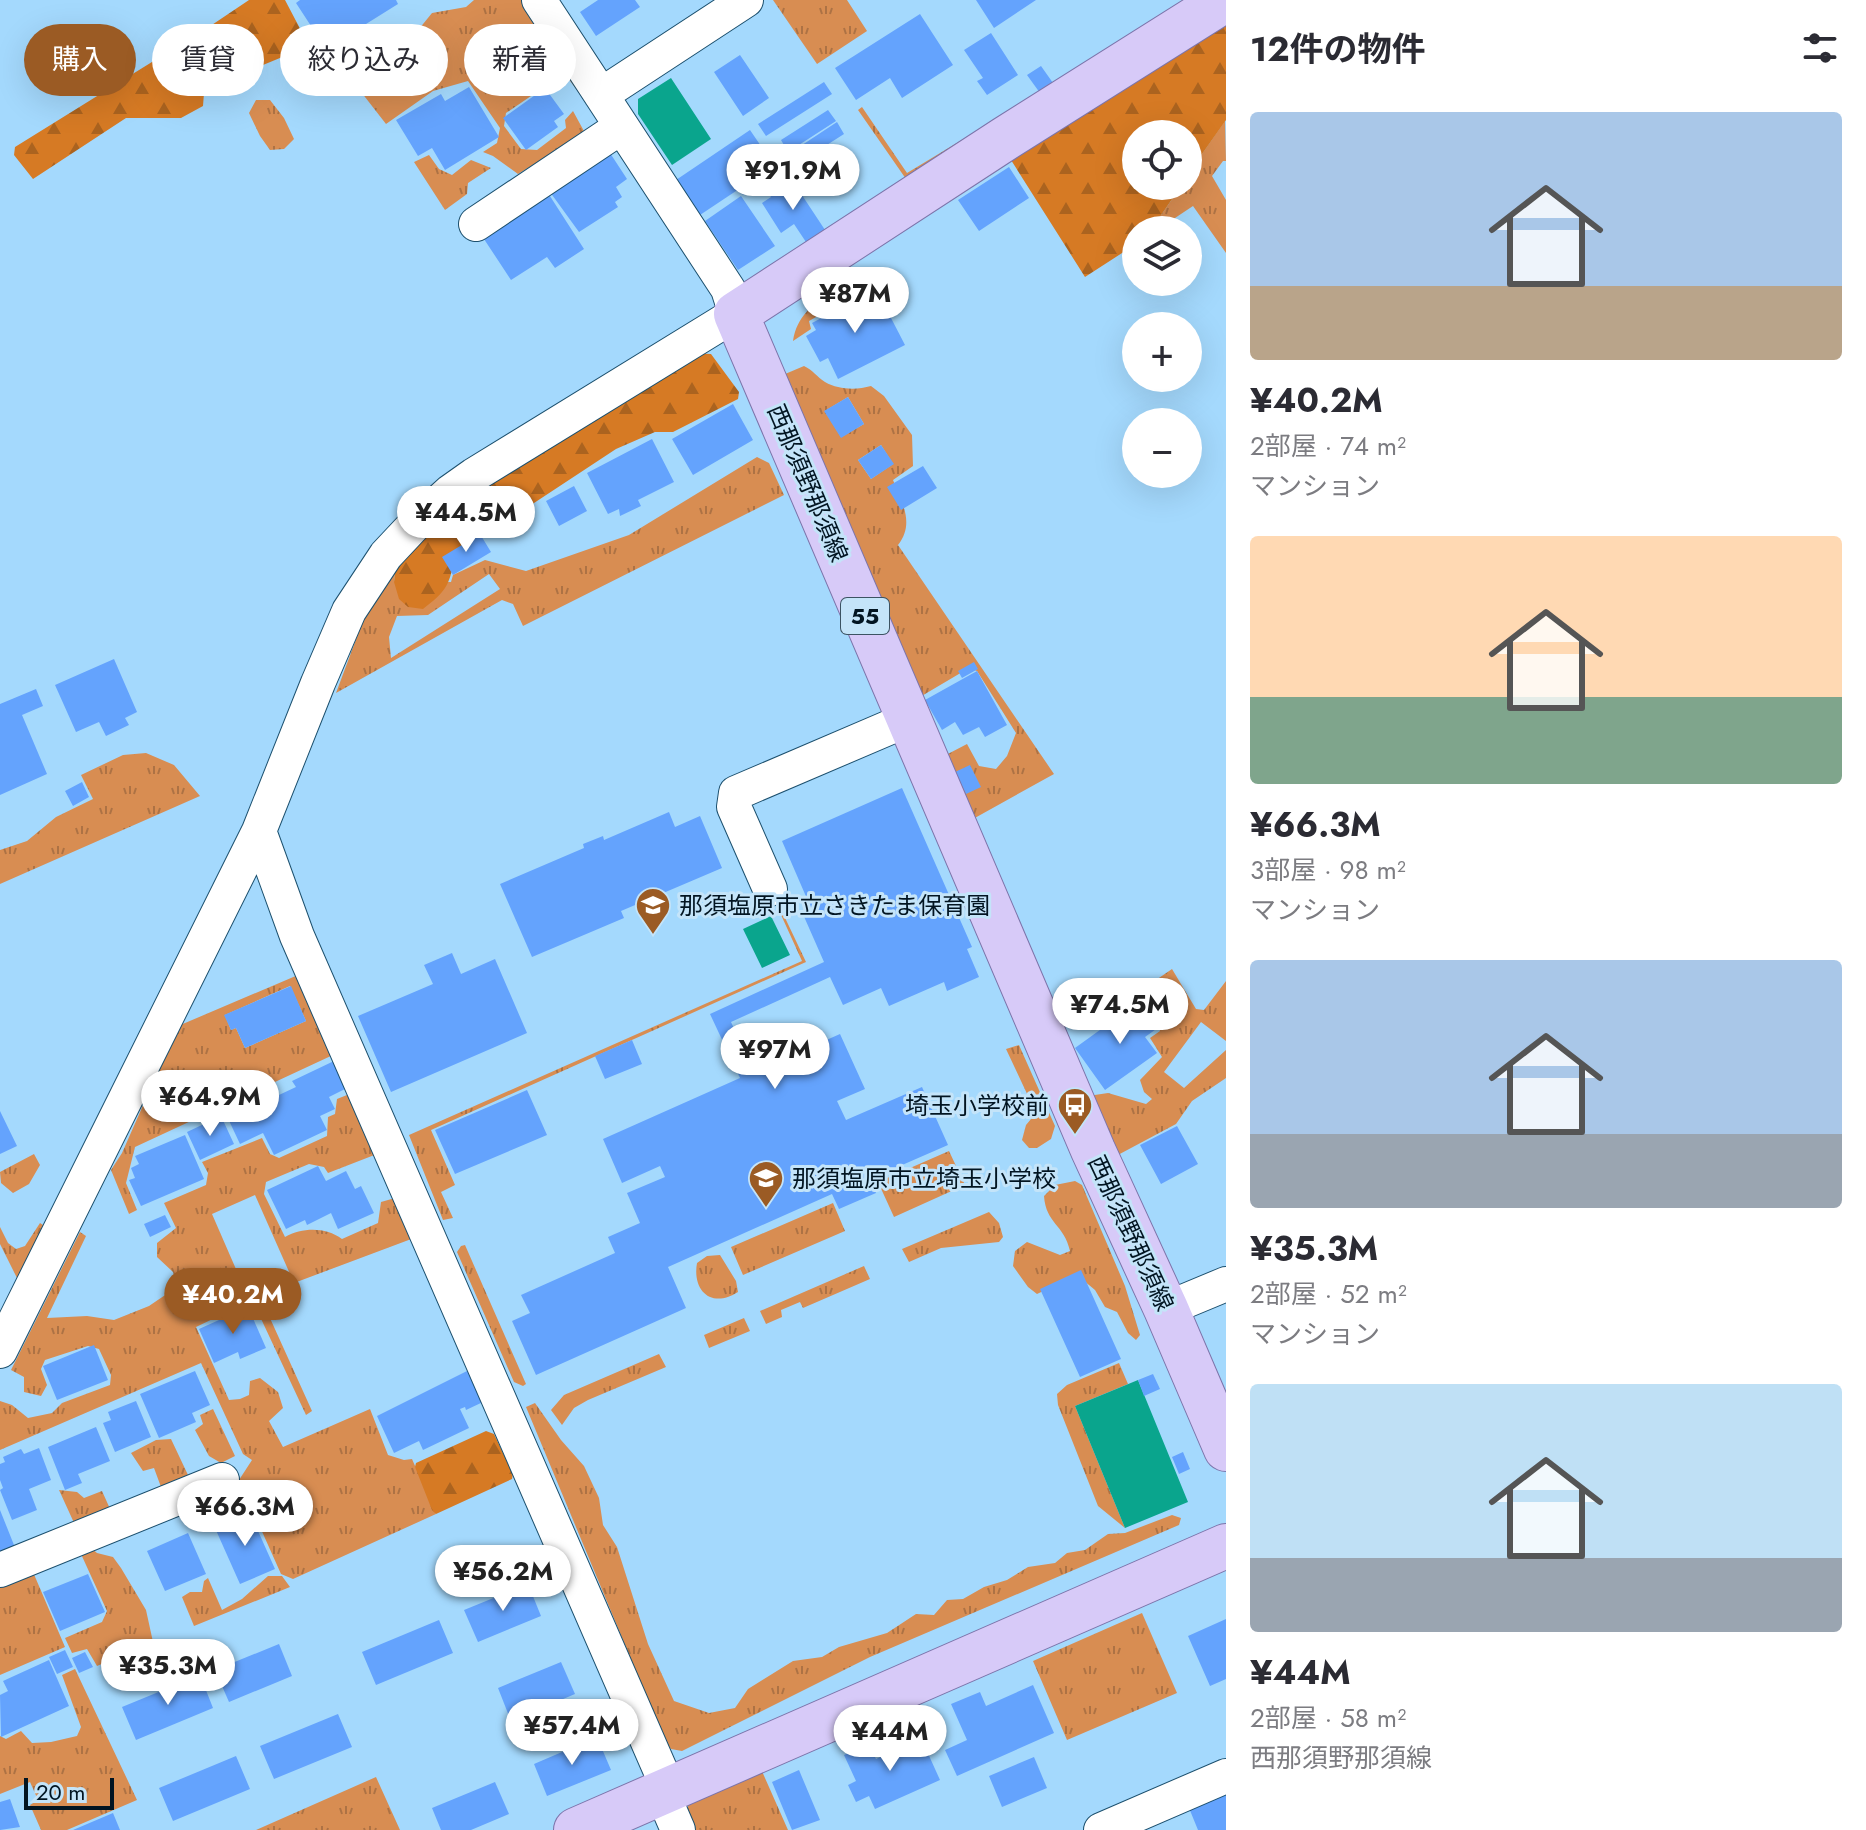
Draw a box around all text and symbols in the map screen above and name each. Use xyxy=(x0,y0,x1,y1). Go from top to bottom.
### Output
chip: 購入 xyxy=(24,24,136,96)
chip: 賃貸 xyxy=(152,24,264,96)
chip: 絞り込み xyxy=(280,24,448,96)
chip: 新着 xyxy=(464,24,576,96)
text: 12件の物件 xyxy=(1250,25,1426,74)
icon: filters xyxy=(1798,26,1842,70)
map controls xyxy=(1122,120,1202,488)
button: locate xyxy=(1122,120,1202,200)
pin: ¥91.9M xyxy=(728,144,858,212)
text: ¥91.9M xyxy=(745,151,841,189)
icon: home xyxy=(1474,164,1618,308)
button: layers xyxy=(1122,216,1202,296)
pin: ¥87M xyxy=(808,267,902,335)
text: ¥87M xyxy=(819,274,891,312)
button: + xyxy=(1122,312,1202,392)
text: ¥40.2M xyxy=(1250,376,1383,425)
street label: 西那須野那須線 xyxy=(759,399,857,567)
button: − xyxy=(1122,408,1202,488)
text: 2部屋 · 74 m² xyxy=(1250,427,1406,465)
text: マンション xyxy=(1250,467,1380,505)
pin: ¥44.5M xyxy=(401,486,531,554)
text: ¥44.5M xyxy=(415,493,517,531)
icon: home xyxy=(1474,588,1618,732)
road number: 55 xyxy=(841,598,889,634)
text: ¥66.3M xyxy=(1250,800,1381,849)
text: 3部屋 · 98 m² xyxy=(1250,851,1406,889)
school or university icon: 那須塩原市立さきたま保育園 xyxy=(634,886,672,936)
place label: 那須塩原市立さきたま保育園 xyxy=(679,888,990,923)
text: マンション xyxy=(1250,891,1380,929)
pin: ¥74.5M xyxy=(1055,978,1185,1046)
text: ¥74.5M xyxy=(1070,985,1170,1023)
icon: home xyxy=(1474,1012,1618,1156)
pin: ¥97M xyxy=(728,1023,822,1091)
text: ¥97M xyxy=(739,1030,811,1068)
pin: ¥64.9M xyxy=(145,1070,275,1138)
text: ¥64.9M xyxy=(159,1077,261,1115)
bus stop icon: 埼玉小学校前 xyxy=(1056,1086,1094,1136)
place label: 埼玉小学校前 xyxy=(905,1088,1049,1123)
street label: 西那須野那須線 xyxy=(1080,1149,1182,1317)
school or university icon: 那須塩原市立埼玉小学校 xyxy=(747,1159,785,1209)
place label: 那須塩原市立埼玉小学校 xyxy=(792,1161,1056,1196)
text: ¥35.3M xyxy=(1250,1224,1378,1273)
pin: ¥40.2M xyxy=(168,1268,298,1336)
text: ¥40.2M xyxy=(182,1275,284,1313)
text: 2部屋 · 52 m² xyxy=(1250,1275,1407,1313)
text: マンション xyxy=(1250,1315,1380,1353)
icon: home xyxy=(1474,1436,1618,1580)
pin: ¥66.3M xyxy=(180,1480,310,1548)
text: ¥66.3M xyxy=(195,1487,295,1525)
pin: ¥56.2M xyxy=(438,1545,568,1613)
text: ¥56.2M xyxy=(453,1552,553,1590)
pin: ¥35.3M xyxy=(103,1639,233,1707)
text: ¥35.3M xyxy=(119,1646,217,1684)
text: ¥44M xyxy=(1250,1648,1351,1697)
pin: ¥57.4M xyxy=(507,1699,637,1767)
text: 2部屋 · 58 m² xyxy=(1250,1699,1406,1737)
pin: ¥44M xyxy=(843,1705,937,1773)
text: ¥57.4M xyxy=(524,1706,620,1744)
text: ¥44M xyxy=(852,1712,928,1750)
text: 西那須野那須線 xyxy=(1250,1739,1432,1777)
scale bar xyxy=(24,1774,114,1810)
text: 20 m xyxy=(36,1776,85,1808)

